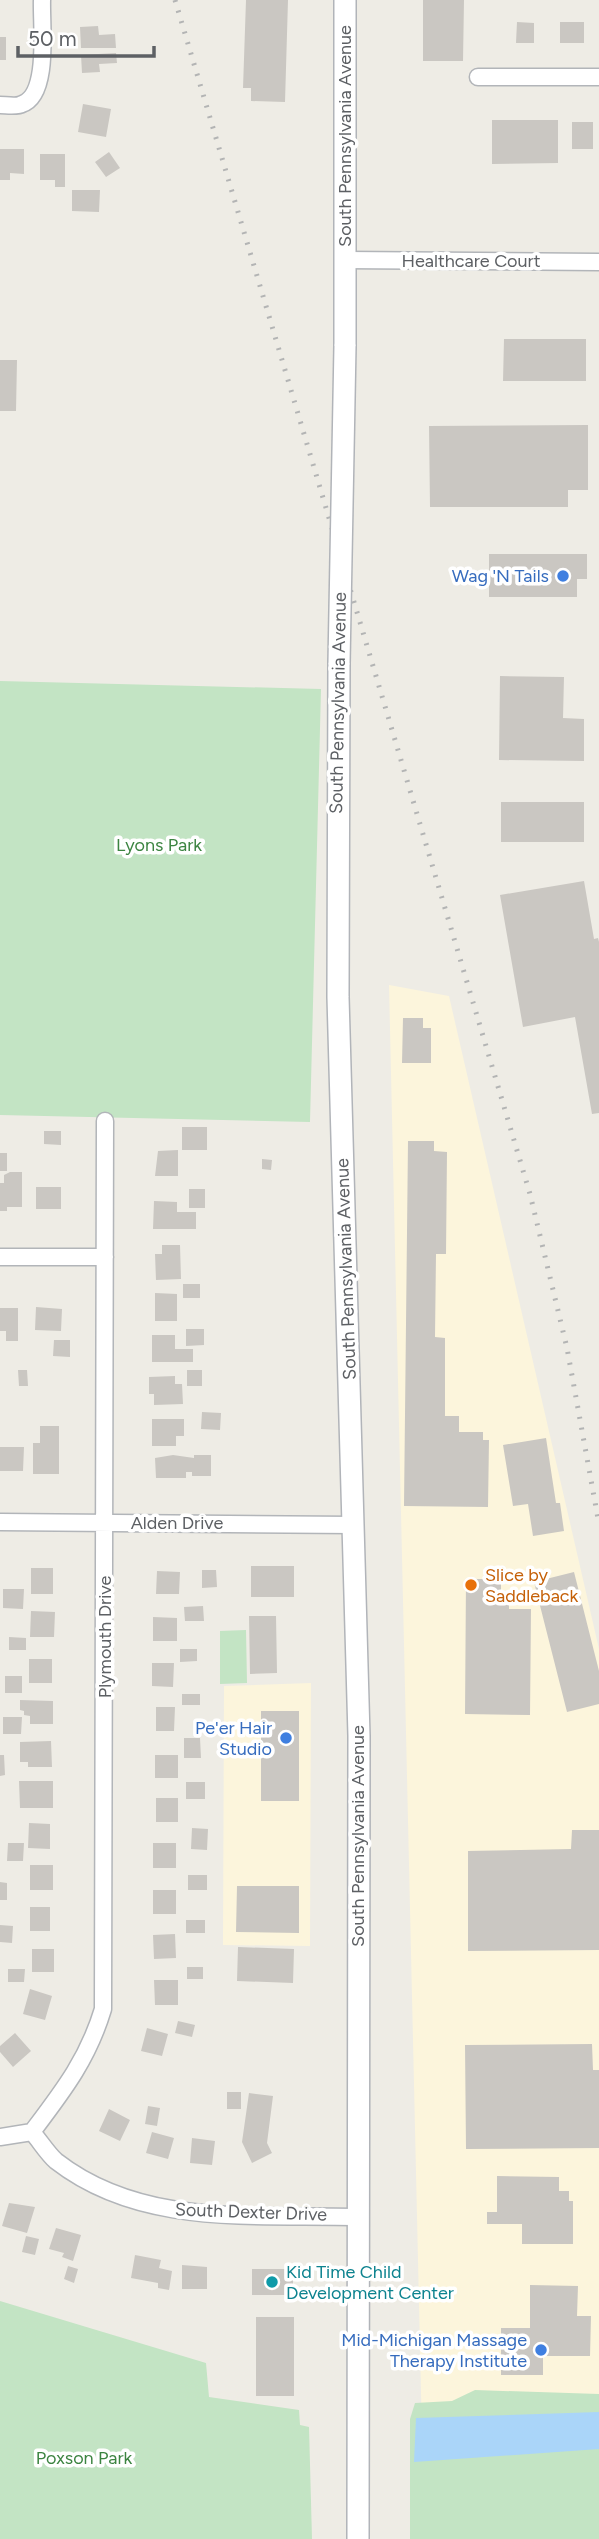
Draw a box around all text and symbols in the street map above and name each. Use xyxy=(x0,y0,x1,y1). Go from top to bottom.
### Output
scale bar xyxy=(18,14,154,58)
street label: South Pennsylvania Avenue xyxy=(334,25,356,247)
text: 50 m xyxy=(28,26,77,51)
street label: Healthcare Court xyxy=(402,250,541,272)
place label: Wag 'N Tails xyxy=(452,565,549,587)
marker: Wag 'N Tails xyxy=(555,568,571,584)
street label: South Pennsylvania Avenue xyxy=(325,592,351,814)
park label: Lyons Park xyxy=(116,834,202,856)
street label: South Pennsylvania Avenue xyxy=(331,1158,361,1380)
street label: Alden Drive xyxy=(131,1512,223,1534)
place label: Slice by Saddleback xyxy=(485,1564,579,1607)
street label: Plymouth Drive xyxy=(94,1576,116,1698)
marker: Slice by Saddleback xyxy=(463,1577,479,1593)
place label: Pe'er Hair Studio xyxy=(195,1717,272,1760)
street label: South Pennsylvania Avenue xyxy=(347,1725,369,1947)
marker: Pe'er Hair Studio xyxy=(278,1730,294,1746)
street label: South Dexter Drive xyxy=(175,2198,328,2226)
place label: Kid Time Child Development Center xyxy=(286,2261,454,2304)
marker: Kid Time Child Development Center xyxy=(264,2274,280,2290)
place label: Mid-Michigan Massage Therapy Institute xyxy=(341,2329,527,2372)
marker: Mid-Michigan Massage Therapy Institute xyxy=(533,2342,549,2358)
park label: Poxson Park xyxy=(36,2447,133,2469)

